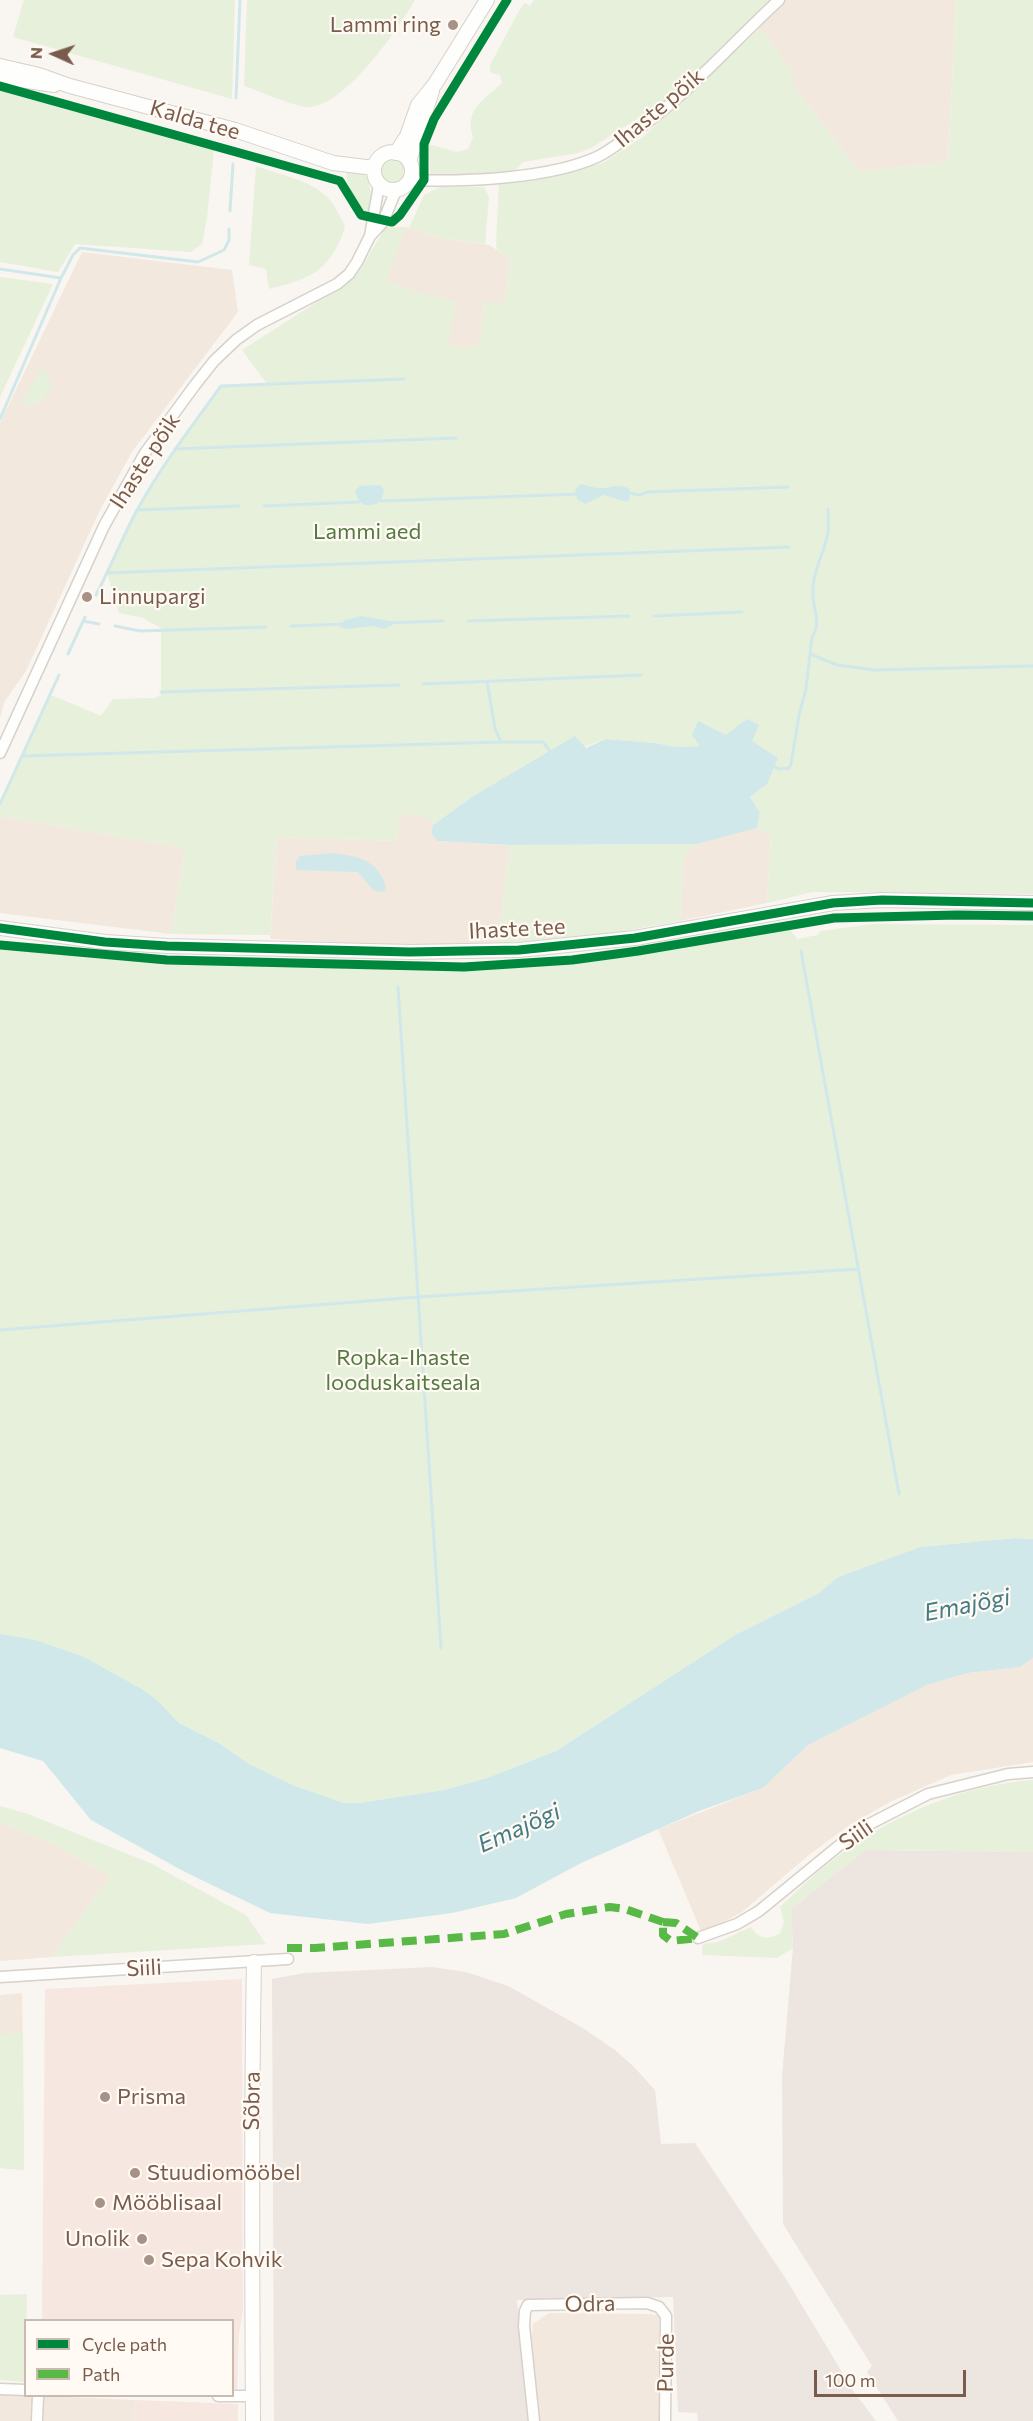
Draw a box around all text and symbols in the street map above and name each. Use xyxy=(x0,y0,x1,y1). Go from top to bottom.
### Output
place label: Lammi ring xyxy=(330,12,441,38)
marker: Lammi ring xyxy=(446,18,460,32)
north arrow xyxy=(24,24,84,84)
text: N xyxy=(26,47,45,60)
street label: Ihaste põik xyxy=(609,63,709,153)
street label: Kalda tee xyxy=(147,95,243,145)
street label: Ihaste põik xyxy=(104,408,186,514)
park label: Lammi aed xyxy=(313,519,421,545)
place label: Linnupargi xyxy=(99,584,206,610)
marker: Linnupargi xyxy=(80,590,94,604)
street label: Ihaste tee xyxy=(468,913,566,945)
park label: Ropka-Ihaste looduskaitseala xyxy=(325,1345,481,1396)
water label: Emajõgi xyxy=(921,1583,1013,1627)
water label: Emajõgi xyxy=(473,1797,565,1859)
street label: Siili xyxy=(834,1814,878,1856)
street label: Siili xyxy=(126,1954,162,1982)
street label: Sõbra xyxy=(238,2071,266,2131)
place label: Prisma xyxy=(117,2084,186,2110)
marker: Prisma xyxy=(98,2090,112,2104)
place label: Stuudiomööbel xyxy=(147,2160,300,2186)
marker: Stuudiomööbel xyxy=(128,2166,142,2180)
place label: Mööblisaal xyxy=(112,2190,222,2216)
marker: Mööblisaal xyxy=(93,2196,107,2210)
place label: Unolik xyxy=(65,2226,130,2252)
marker: Unolik xyxy=(135,2232,149,2246)
place label: Sepa Kohvik xyxy=(161,2247,283,2273)
marker: Sepa Kohvik xyxy=(142,2253,156,2267)
street label: Odra xyxy=(564,2290,616,2318)
legend xyxy=(24,2319,234,2397)
text: Cycle path xyxy=(82,2333,167,2355)
street label: Purde xyxy=(652,2333,680,2393)
scale bar xyxy=(817,2358,968,2396)
text: Path xyxy=(82,2363,120,2385)
text: 100 m xyxy=(825,2369,875,2391)

